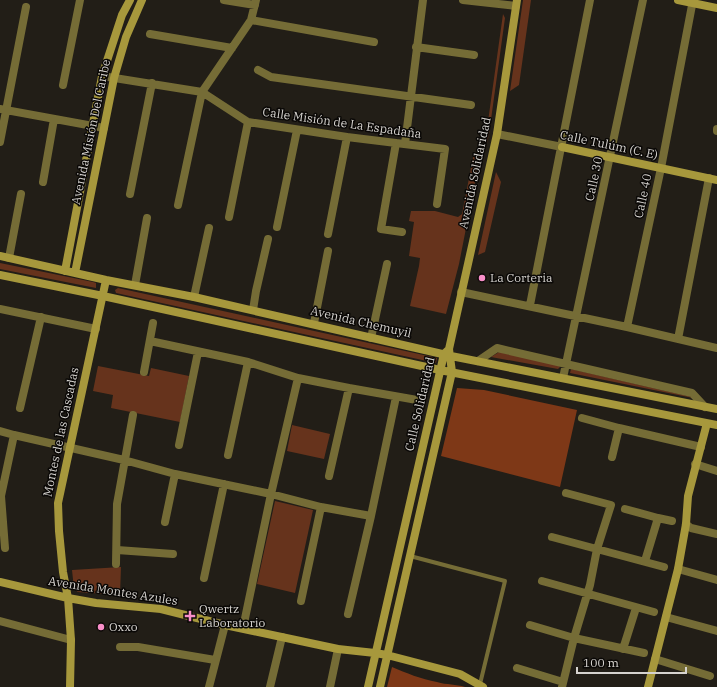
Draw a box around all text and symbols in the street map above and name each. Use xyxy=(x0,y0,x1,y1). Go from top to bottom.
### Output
street label: Avenida Misión Del Caribe xyxy=(68,58,113,206)
street label: Calle Misión de La Espadaña xyxy=(262,104,423,141)
street label: Avenida Solidaridad xyxy=(455,116,494,230)
street label: Calle Tulúm (C. E) xyxy=(559,127,660,162)
street label: Calle 30 xyxy=(581,155,606,202)
street label: Calle 40 xyxy=(630,172,655,219)
place label: La Corteria xyxy=(490,270,553,285)
marker: La Corteria xyxy=(477,273,487,283)
street label: Avenida Chemuyil xyxy=(309,303,413,341)
street label: Calle Solidaridad xyxy=(401,355,438,452)
street label: Montes de las Cascadas xyxy=(39,366,82,498)
street label: Avenida Montes Azules xyxy=(47,573,179,608)
place label: Qwertz Laboratorio xyxy=(199,601,265,630)
marker: Qwertz Laboratorio xyxy=(184,610,196,622)
place label: Oxxo xyxy=(109,619,138,634)
marker: Oxxo xyxy=(96,622,106,632)
scale bar xyxy=(577,649,686,675)
text: 100 m xyxy=(583,655,619,670)

